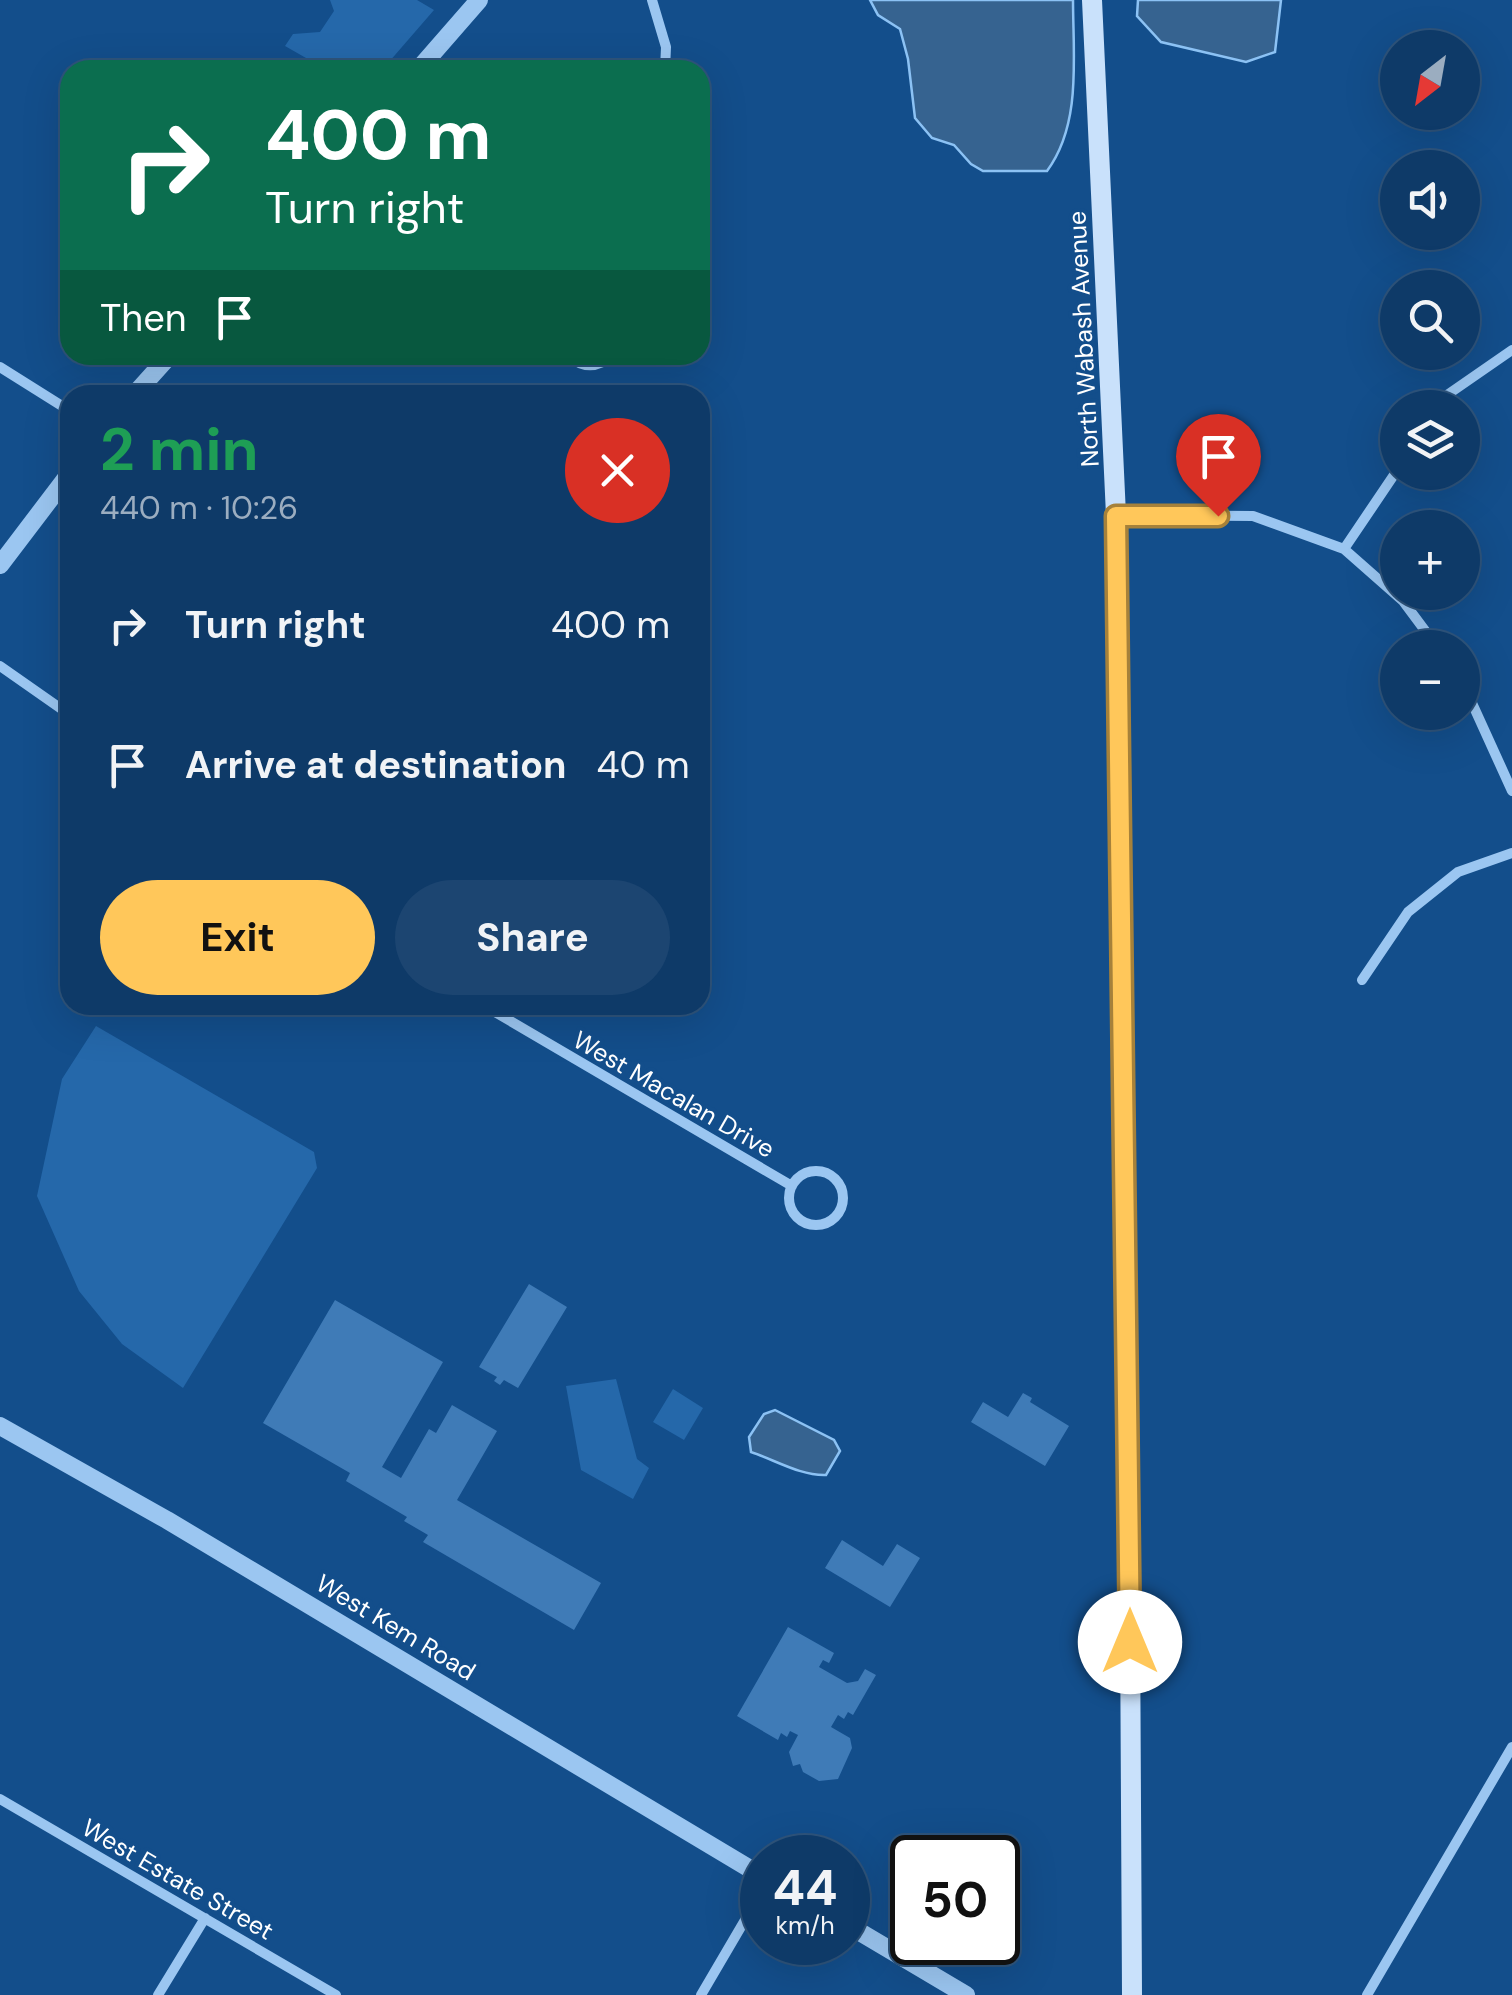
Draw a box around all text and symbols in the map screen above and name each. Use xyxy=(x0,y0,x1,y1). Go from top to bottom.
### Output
north arrow xyxy=(1380,30,1480,130)
map controls xyxy=(1380,30,1480,730)
text: 400 m xyxy=(265,90,491,181)
icon: right xyxy=(100,100,230,230)
button: sound xyxy=(1380,150,1480,250)
text: Turn right xyxy=(265,178,464,237)
street label: North Wabash Avenue xyxy=(1060,210,1107,468)
button: search xyxy=(1380,270,1480,370)
icon: arrive xyxy=(207,290,262,345)
text: Then xyxy=(100,293,187,343)
button: layers xyxy=(1380,390,1480,490)
text: 2 min xyxy=(100,410,259,489)
pin xyxy=(1176,414,1261,517)
button: close xyxy=(565,418,670,523)
icon: arrive xyxy=(1191,429,1246,484)
text: 440 m · 10:26 xyxy=(100,487,298,529)
button: + xyxy=(1380,510,1480,610)
icon: right xyxy=(100,598,155,653)
text: Turn right xyxy=(185,600,366,650)
text: 400 m xyxy=(551,600,670,650)
button: − xyxy=(1380,630,1480,730)
icon: arrive xyxy=(100,738,155,793)
text: Arrive at destination xyxy=(185,740,567,790)
text: 40 m xyxy=(597,740,690,790)
button: Exit xyxy=(100,880,375,995)
button: Share xyxy=(395,880,670,995)
street label: West Macalan Drive xyxy=(567,1023,781,1166)
street label: West Kem Road xyxy=(310,1567,482,1688)
position arrow xyxy=(1078,1590,1182,1694)
street label: West Estate Street xyxy=(76,1811,279,1948)
speed limit sign: 50 xyxy=(890,1835,1020,1965)
text: 44 xyxy=(773,1855,838,1921)
text: km/h xyxy=(775,1909,835,1942)

